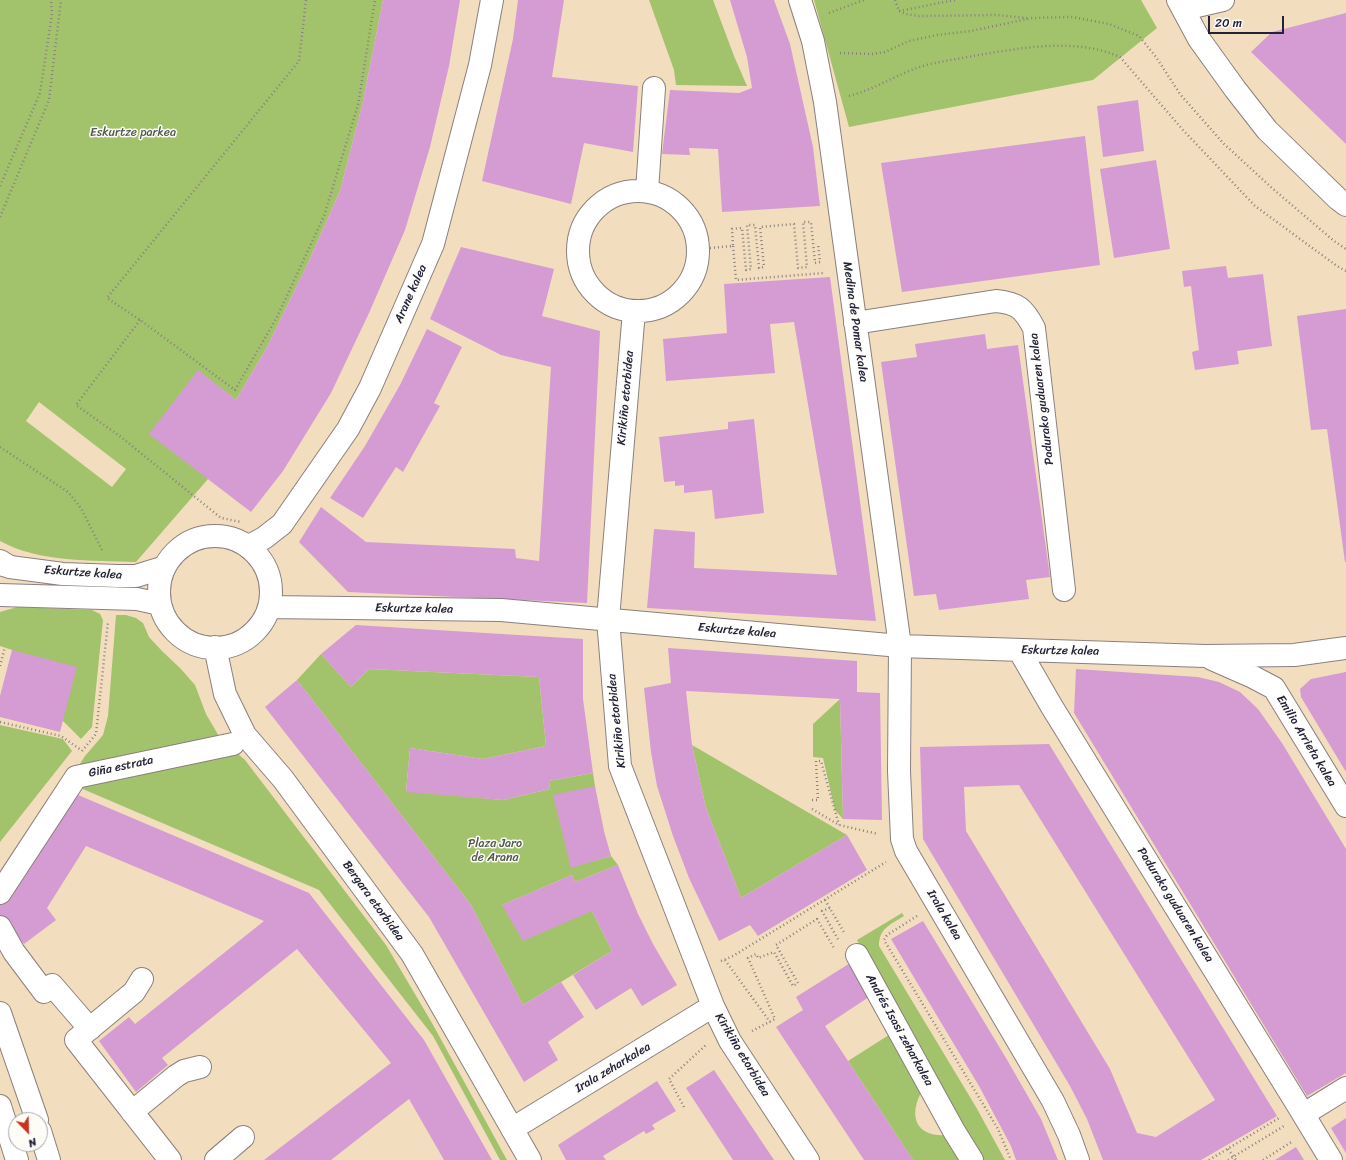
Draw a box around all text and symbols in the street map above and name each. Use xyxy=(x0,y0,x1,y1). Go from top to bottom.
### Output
scale bar xyxy=(1210,8,1286,34)
text: 20 m xyxy=(1215,12,1242,34)
park label: Eskurtze parkea xyxy=(90,126,176,140)
street label: Medina de Pomar kalea xyxy=(839,261,871,383)
street label: Arane kalea xyxy=(392,262,430,326)
street label: Padurako guduaren kalea xyxy=(1027,332,1057,466)
street label: Kirikiño etorbidea xyxy=(615,350,637,446)
street label: Eskurtze kalea xyxy=(44,563,122,583)
street label: Eskurtze kalea xyxy=(375,601,453,617)
street label: Eskurtze kalea xyxy=(697,620,777,642)
street label: Eskurtze kalea xyxy=(1021,643,1099,659)
street label: Kirikiño etorbidea xyxy=(605,673,629,769)
street label: Emilio Arrieta kalea xyxy=(1273,693,1339,789)
street label: Giña estrata xyxy=(87,753,155,781)
park label: Plaza Jaro de Arana xyxy=(468,837,522,865)
street label: Padurako guduaren kalea xyxy=(1134,845,1216,965)
street label: Bergara etorbidea xyxy=(339,858,407,944)
street label: Irala kalea xyxy=(923,887,965,943)
street label: Andrés Isasi zeharkalea xyxy=(862,972,936,1088)
street label: Kirikiño etorbidea xyxy=(711,1011,773,1099)
street label: Irala zeharkalea xyxy=(573,1040,653,1096)
north arrow xyxy=(8,1112,48,1152)
text: N xyxy=(25,1132,40,1153)

